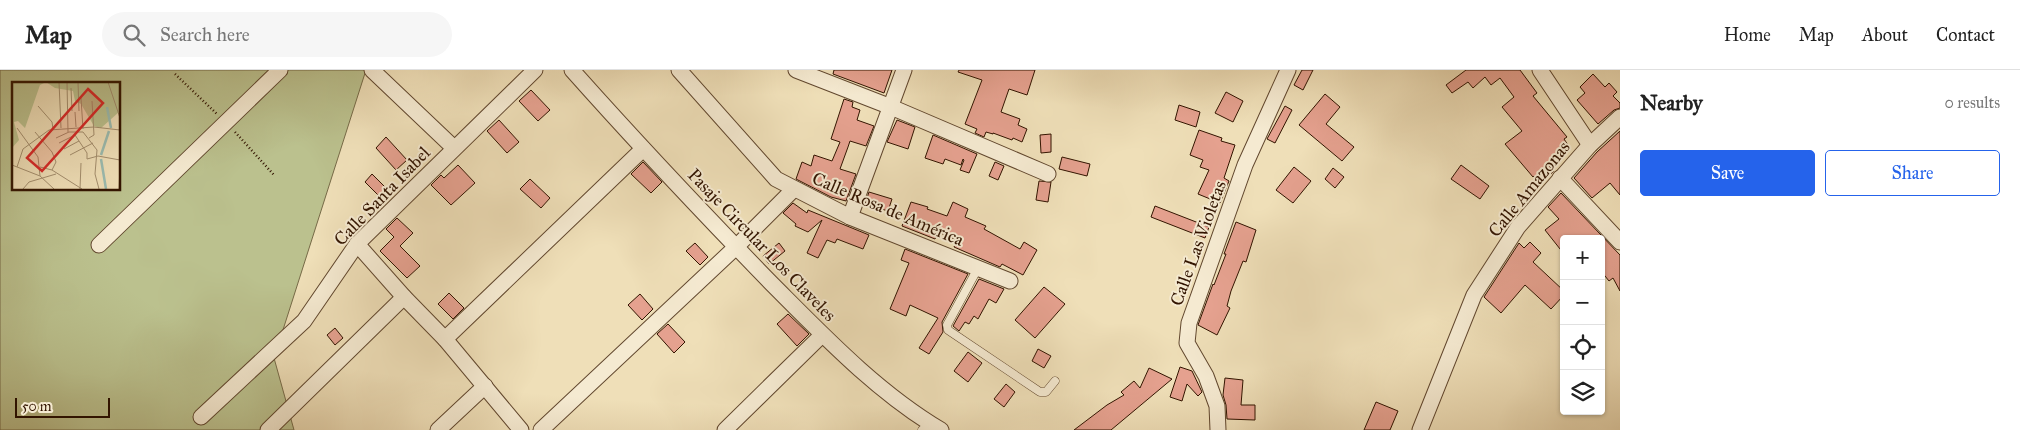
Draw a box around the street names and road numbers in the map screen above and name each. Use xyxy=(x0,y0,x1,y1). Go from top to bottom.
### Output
street label: Calle Amazonas xyxy=(1484,137,1574,241)
street label: Calle Santa Isabel xyxy=(329,142,435,250)
street label: Pasaje Circular Los Claveles xyxy=(683,164,841,326)
street label: Calle Rosa de América xyxy=(809,167,967,251)
street label: Calle Las Violetas xyxy=(1165,177,1231,309)

